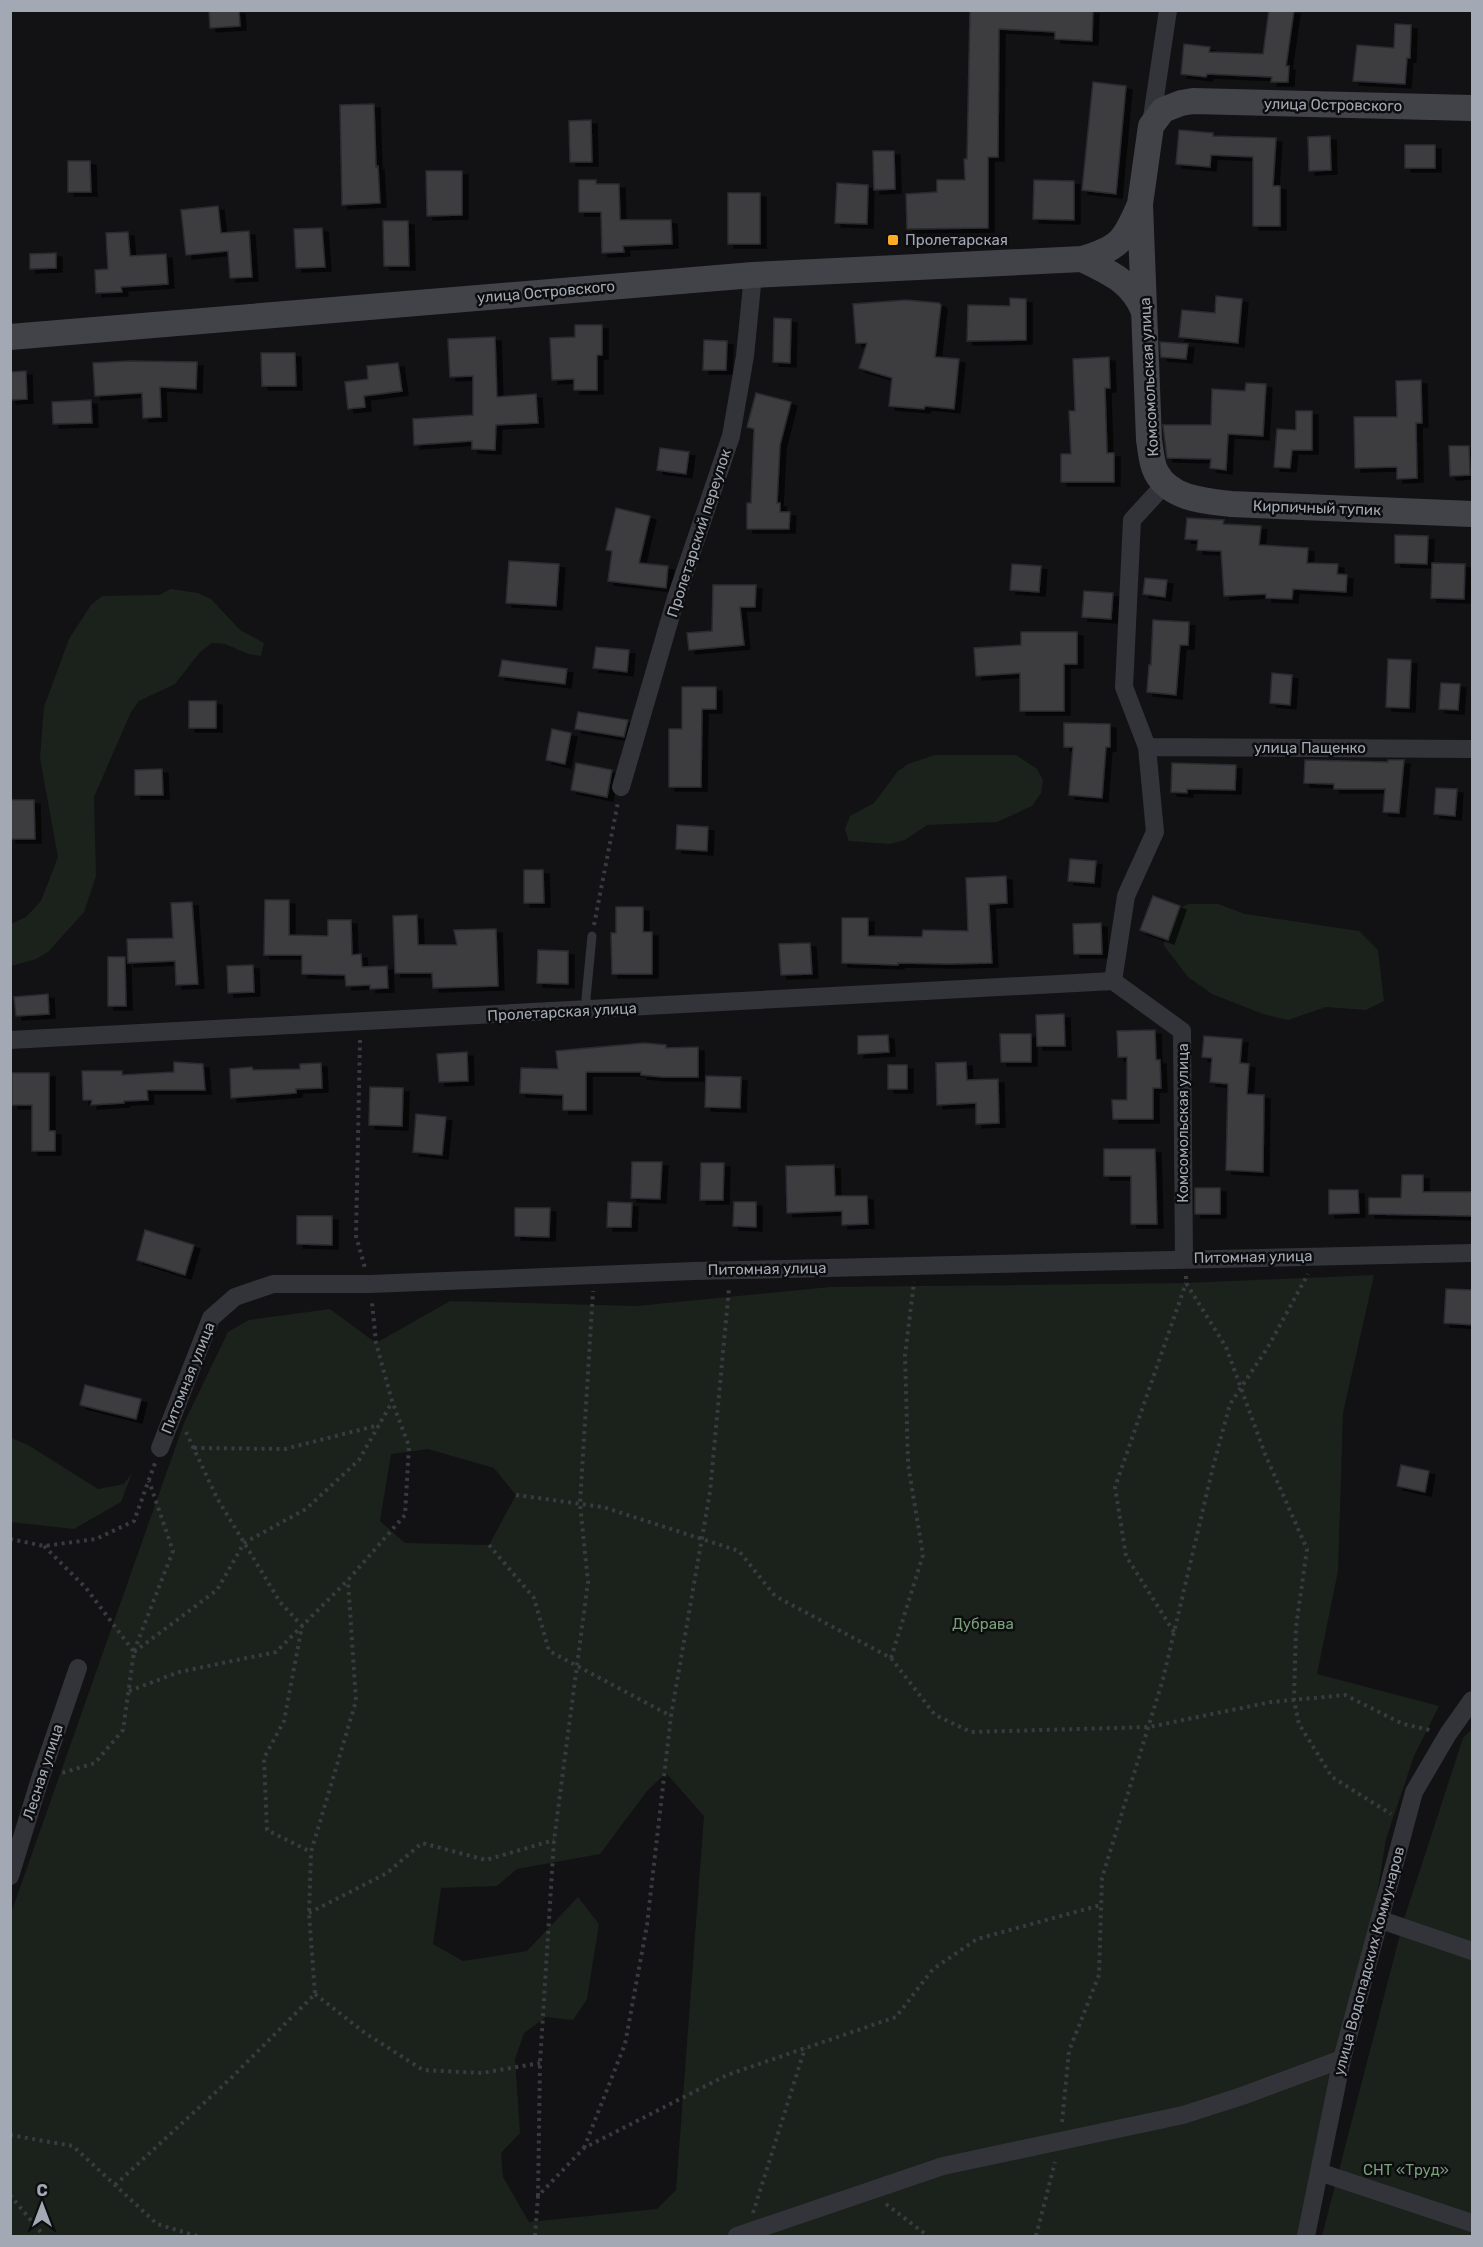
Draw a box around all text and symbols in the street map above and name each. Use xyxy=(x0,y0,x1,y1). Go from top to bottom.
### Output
street label: улица Островского xyxy=(1264,95,1402,115)
place label: Пролетарская xyxy=(905,231,1008,249)
marker: Пролетарская xyxy=(886,233,900,247)
street label: улица Островского xyxy=(476,277,616,307)
street label: Комсомольская улица xyxy=(1136,297,1162,457)
street label: Пролетарский переулок xyxy=(663,447,735,619)
street label: Кирпичный тупик xyxy=(1252,497,1382,519)
street label: улица Пащенко xyxy=(1254,739,1366,757)
street label: Пролетарская улица xyxy=(487,999,637,1025)
street label: Комсомольская улица xyxy=(1174,1043,1192,1203)
street label: Питомная улица xyxy=(1193,1247,1313,1267)
street label: Питомная улица xyxy=(707,1259,827,1279)
street label: Питомная улица xyxy=(157,1320,219,1436)
park label: Дубрава xyxy=(952,1615,1014,1633)
street label: Лесная улица xyxy=(19,1722,67,1822)
street label: улица Водопадских Коммунаров xyxy=(1330,1845,1408,2077)
park label: СНТ «Труд» xyxy=(1363,2161,1449,2179)
north arrow xyxy=(12,2175,72,2235)
text: С xyxy=(36,2181,48,2200)

